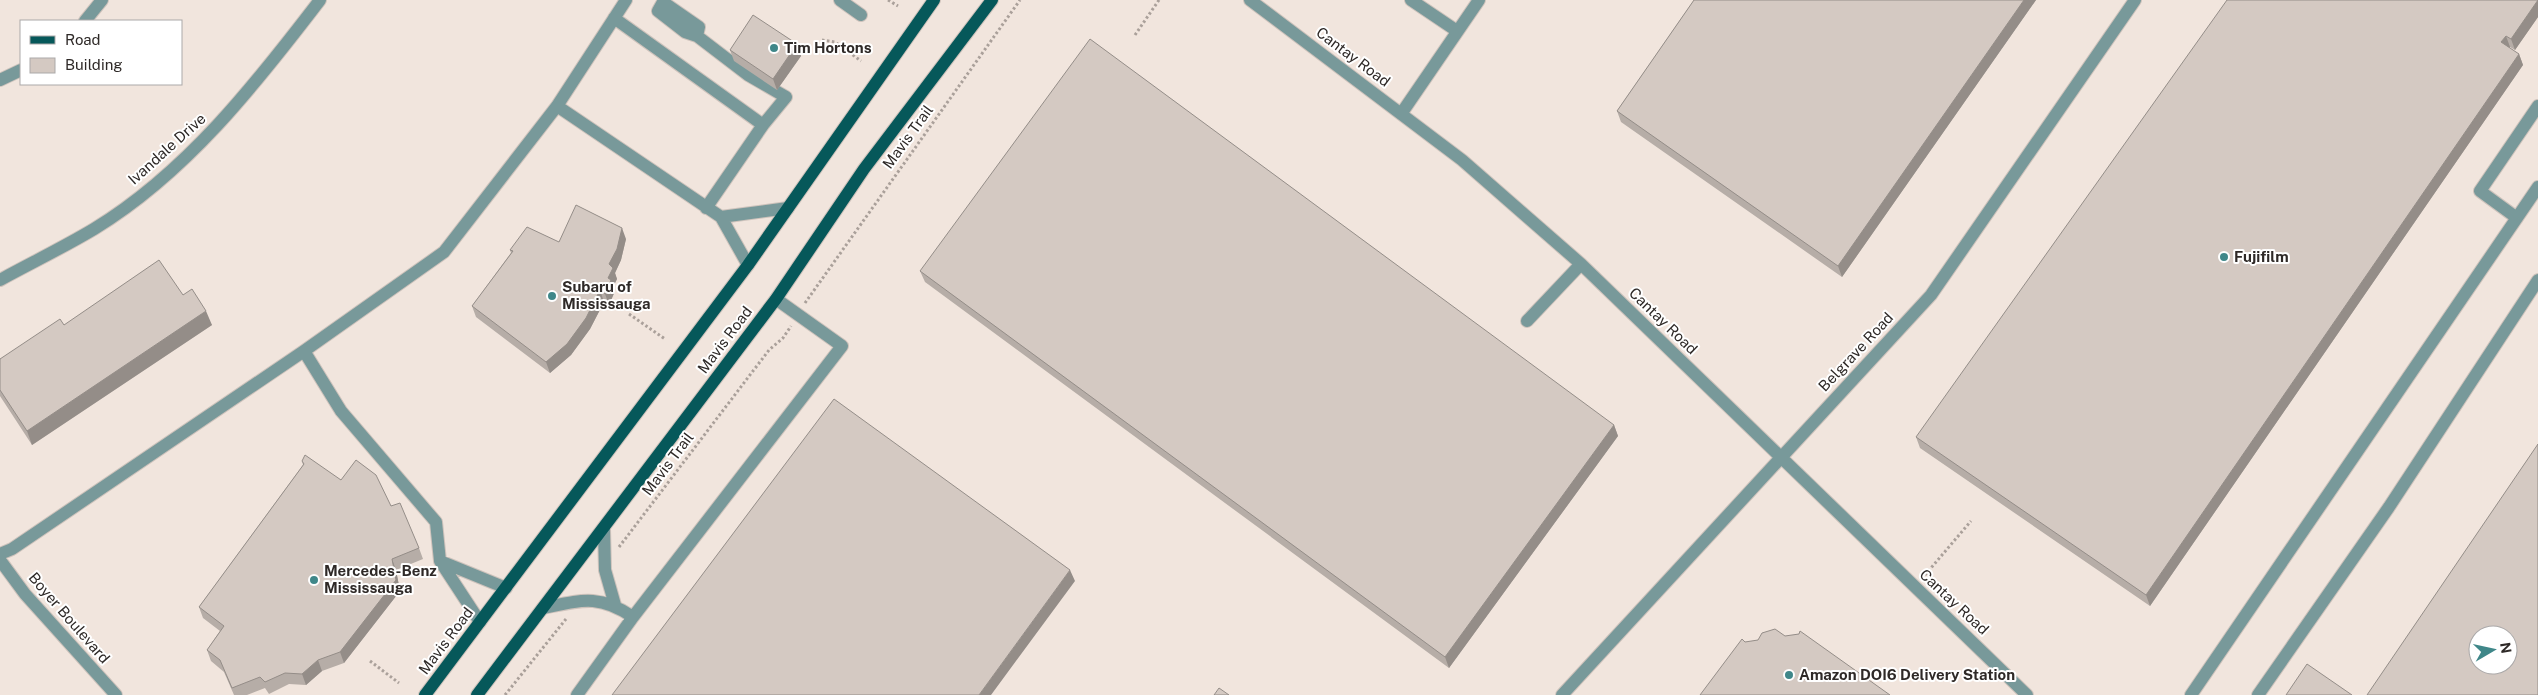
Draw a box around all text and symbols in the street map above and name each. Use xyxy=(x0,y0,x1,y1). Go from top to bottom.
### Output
legend xyxy=(20,20,182,85)
street label: Cantay Road xyxy=(1313,23,1393,90)
text: Road xyxy=(65,31,101,48)
place label: Tim Hortons xyxy=(784,39,872,56)
marker: Tim Hortons xyxy=(768,42,780,54)
text: Building xyxy=(65,56,123,73)
street label: Mavis Trail xyxy=(879,102,936,172)
street label: Ivandale Drive xyxy=(125,110,209,188)
place label: Fujifilm xyxy=(2234,248,2289,265)
marker: Fujifilm xyxy=(2218,251,2230,263)
place label: Subaru of Mississauga xyxy=(562,278,650,312)
street label: Cantay Road xyxy=(1626,284,1701,357)
marker: Subaru of Mississauga xyxy=(546,290,558,302)
street label: Mavis Road xyxy=(694,303,755,376)
street label: Belgrave Road xyxy=(1815,309,1896,394)
street label: Mavis Trail xyxy=(638,429,697,499)
place label: Mercedes-Benz Mississauga xyxy=(324,562,437,596)
street label: Cantay Road xyxy=(1916,565,1992,638)
street label: Boyer Boulevard xyxy=(25,569,113,667)
marker: Mercedes-Benz Mississauga xyxy=(308,574,320,586)
street label: Mavis Road xyxy=(415,604,476,677)
north arrow xyxy=(2468,625,2518,675)
text: N xyxy=(2497,641,2515,655)
place label: Amazon DOI6 Delivery Station xyxy=(1799,666,2015,683)
marker: Amazon DOI6 Delivery Station xyxy=(1783,669,1795,681)

